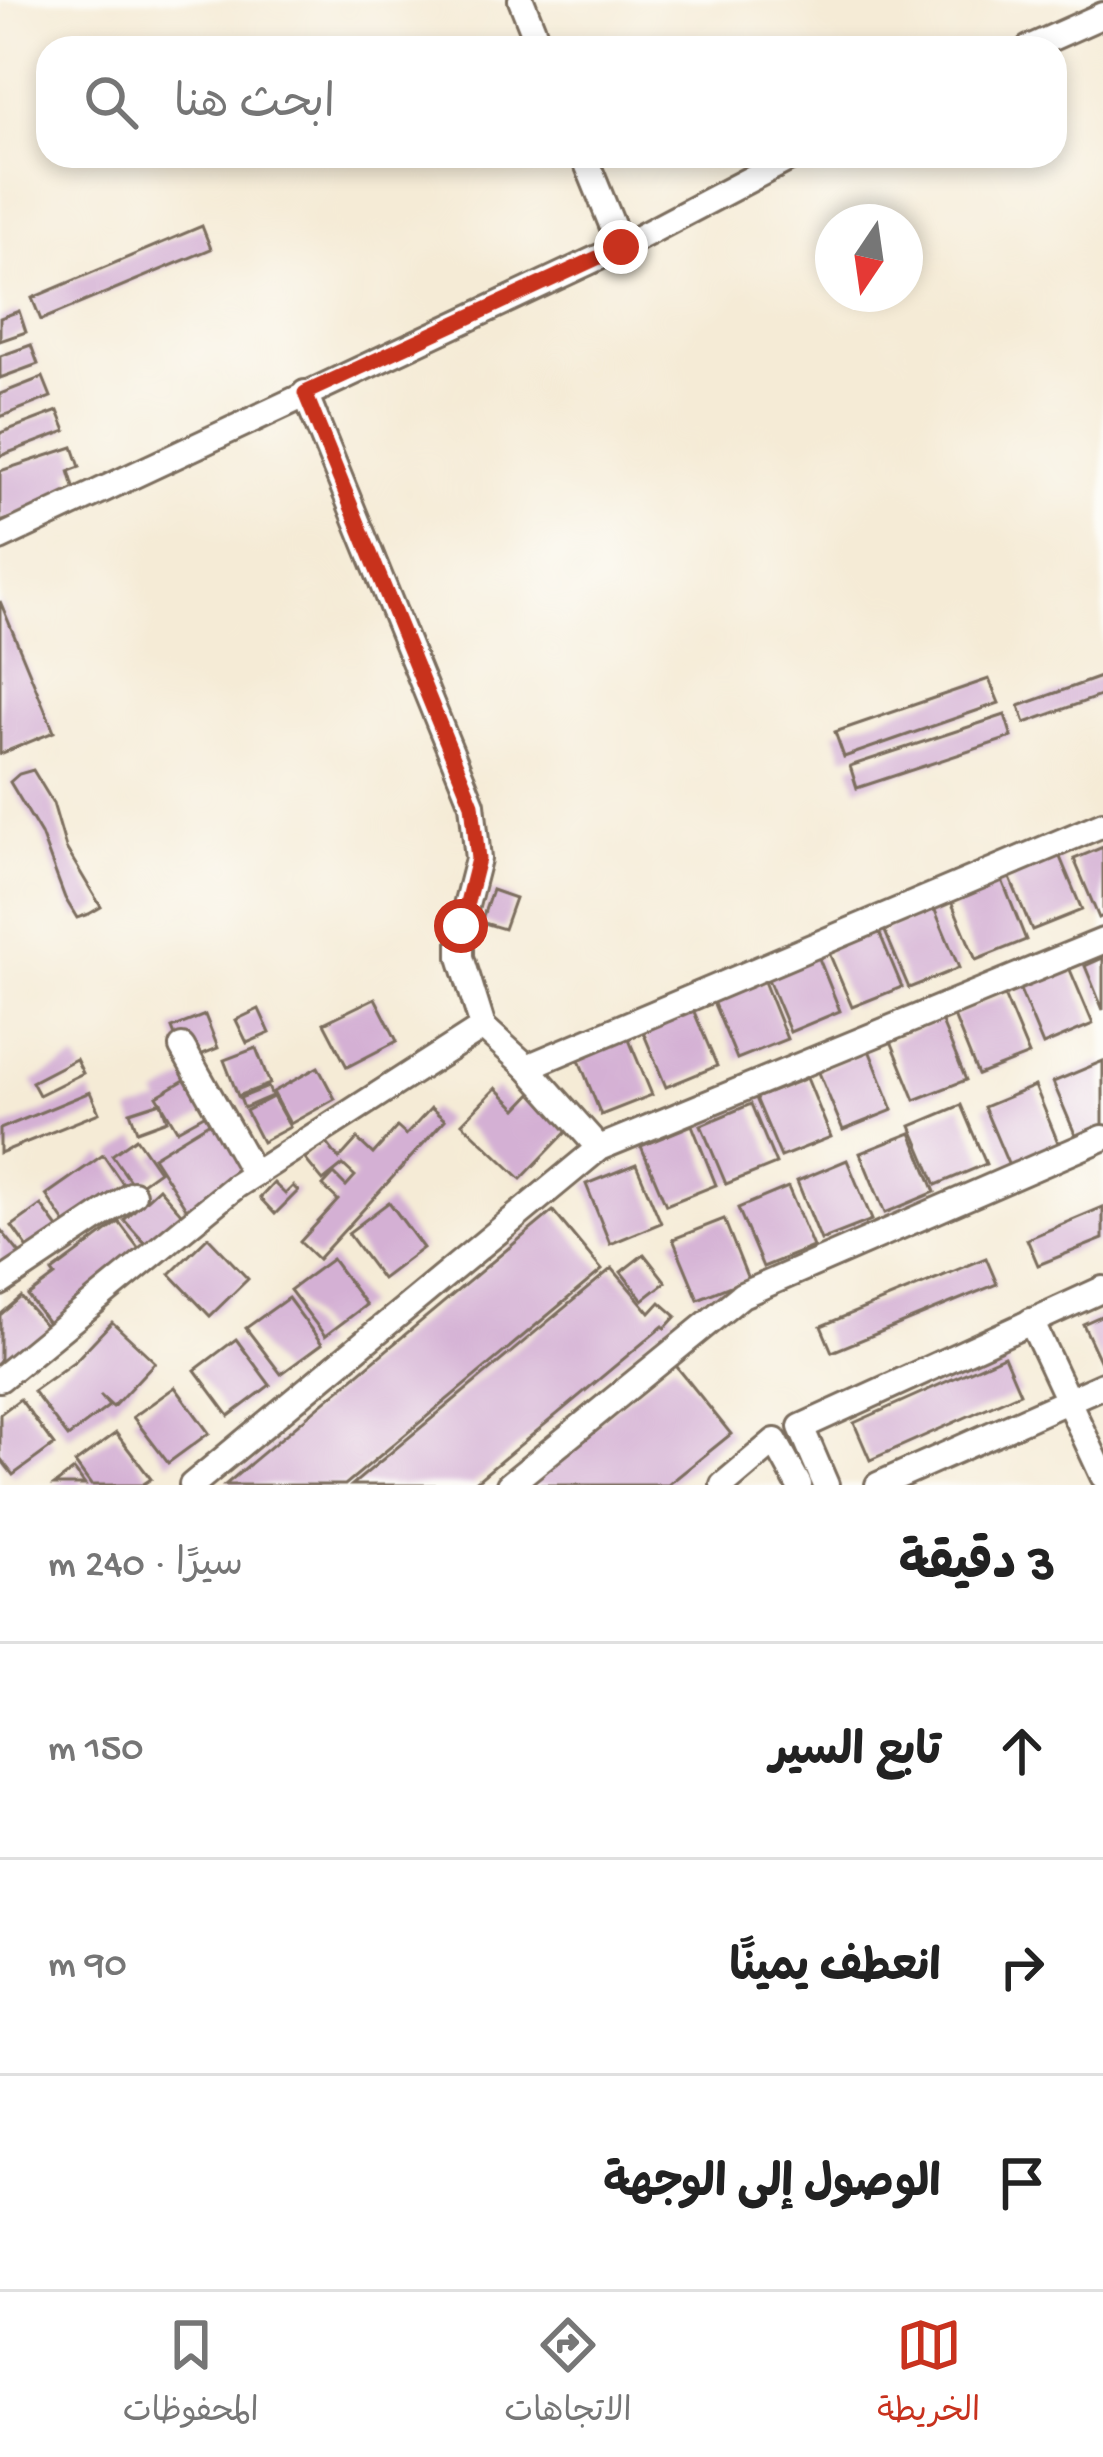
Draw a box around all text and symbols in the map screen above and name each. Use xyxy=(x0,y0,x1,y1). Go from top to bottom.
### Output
search box xyxy=(36,36,1067,168)
icon: search xyxy=(78,69,144,135)
text: ابحث هنا xyxy=(174,80,335,133)
north arrow xyxy=(815,204,923,312)
route end xyxy=(594,220,648,274)
route start xyxy=(434,899,488,953)
text: 3 دقيقة xyxy=(899,1538,1055,1598)
text: سيرًا · 240 m xyxy=(48,1544,243,1590)
icon: ahead xyxy=(989,1718,1055,1784)
text: 150 m xyxy=(48,1728,143,1774)
text: تابع السير xyxy=(770,1728,941,1781)
icon: right xyxy=(989,1934,1055,2000)
text: 90 m xyxy=(48,1944,127,1990)
text: انعطف يمينًا xyxy=(729,1944,941,1997)
icon: arrive xyxy=(989,2150,1055,2216)
text: الوصول إلى الوجهة xyxy=(603,2160,941,2213)
tab: المحفوظات xyxy=(123,2312,259,2438)
tab: الاتجاهات xyxy=(504,2312,632,2438)
tab: الخريطة xyxy=(877,2312,980,2438)

